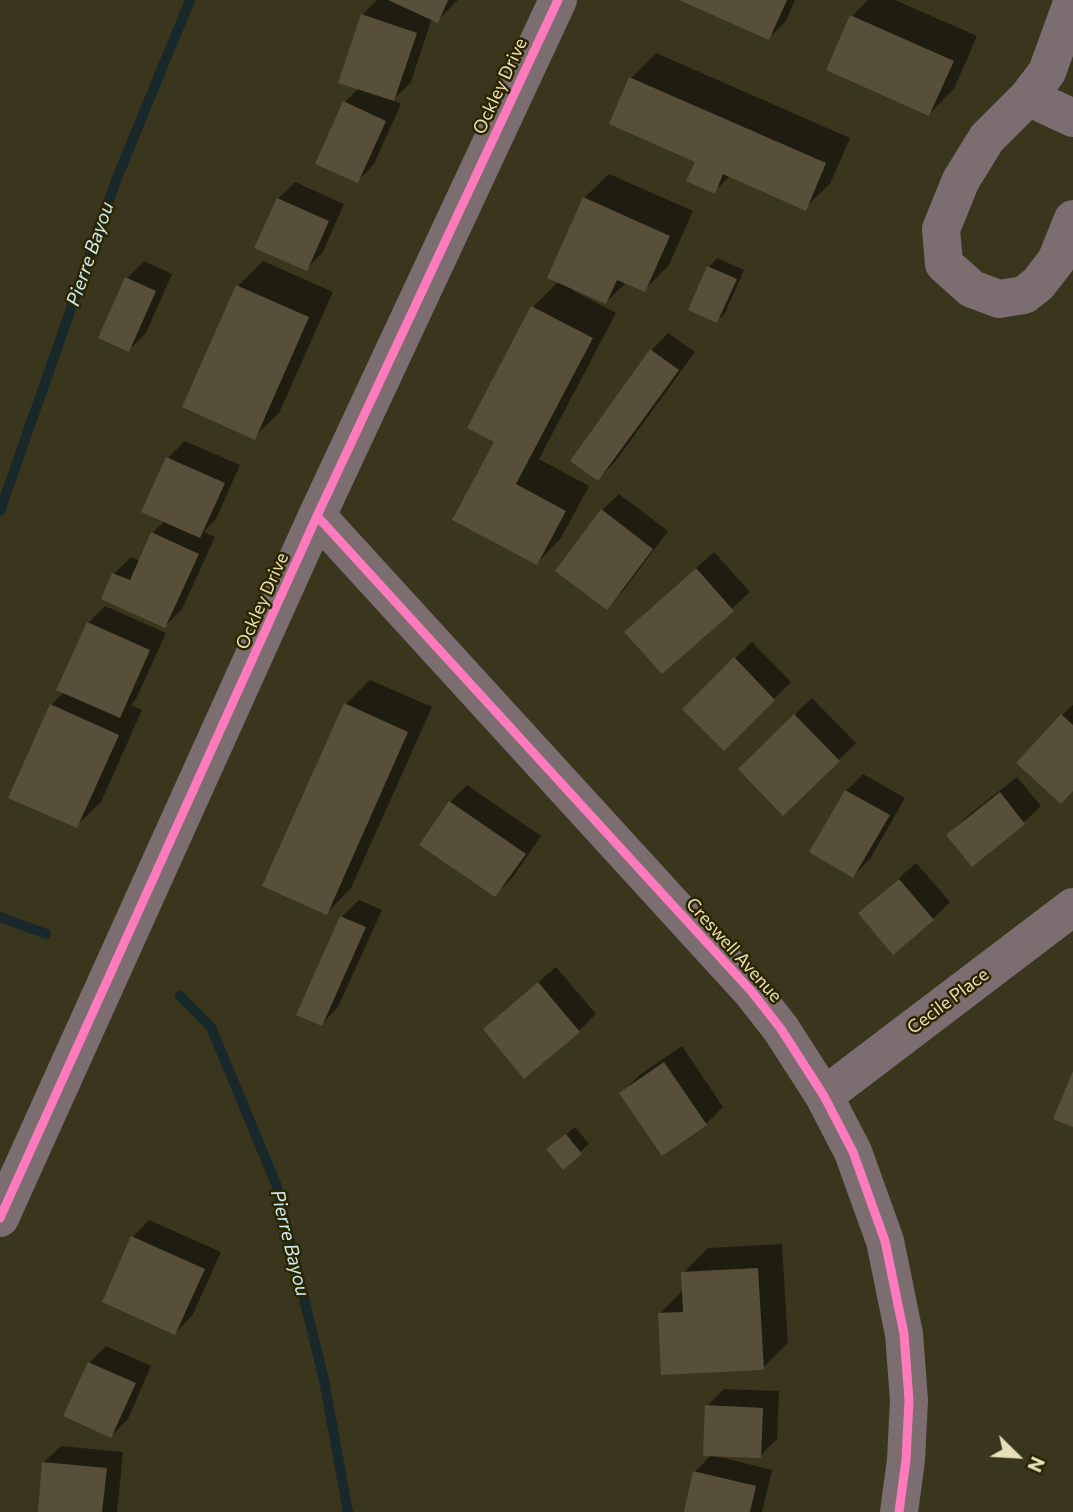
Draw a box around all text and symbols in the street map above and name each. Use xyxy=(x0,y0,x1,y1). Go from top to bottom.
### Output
street label: Ockley Drive xyxy=(468,35,532,137)
water label: Pierre Bayou xyxy=(62,199,118,309)
street label: Ockley Drive xyxy=(231,549,293,653)
street label: Creswell Avenue xyxy=(682,893,786,1007)
street label: Cecile Place xyxy=(903,963,993,1039)
water label: Pierre Bayou xyxy=(266,1187,314,1299)
north arrow xyxy=(982,1421,1052,1491)
text: N xyxy=(1023,1454,1050,1476)

